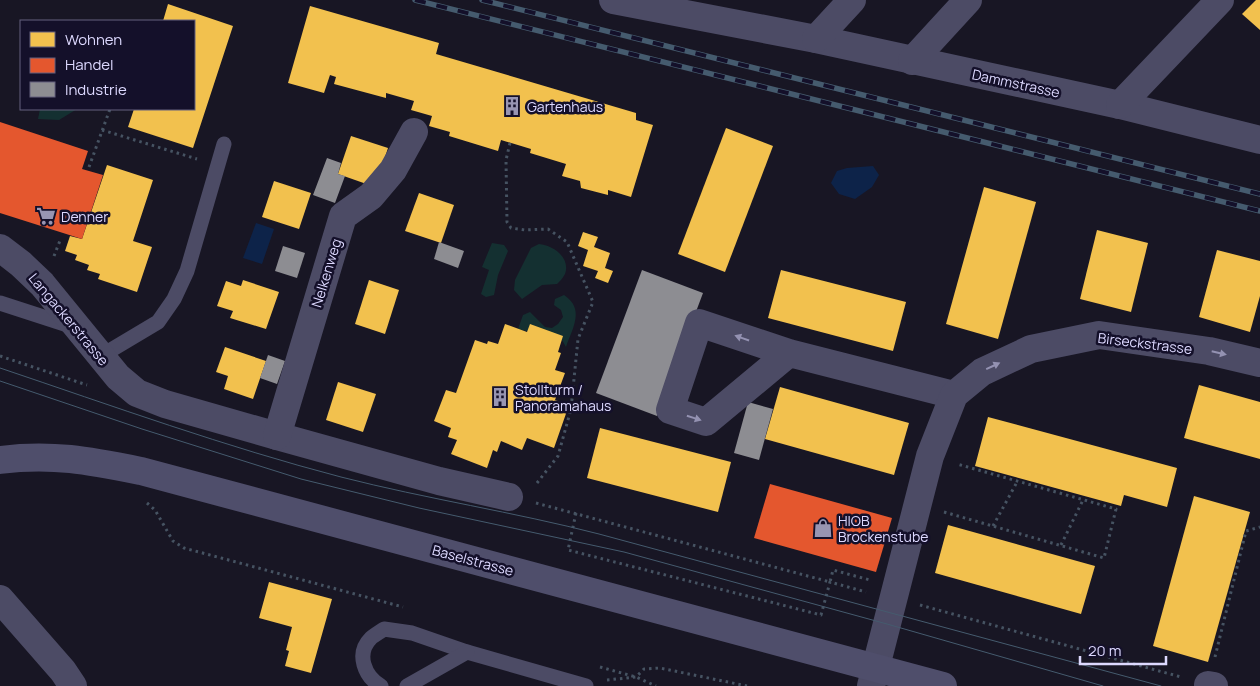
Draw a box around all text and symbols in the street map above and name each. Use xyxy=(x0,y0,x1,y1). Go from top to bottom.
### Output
legend xyxy=(20,20,195,110)
text: Wohnen xyxy=(65,29,122,50)
text: Handel xyxy=(65,54,114,75)
street label: Dammstrasse xyxy=(970,64,1062,102)
text: Industrie xyxy=(65,79,127,100)
building icon: Gartenhaus xyxy=(501,95,523,117)
place label: Gartenhaus xyxy=(527,97,603,116)
supermarket icon: Denner xyxy=(35,205,57,227)
place label: Denner xyxy=(61,207,108,226)
street label: Nelkenweg xyxy=(307,236,345,310)
street label: Langackerstrasse xyxy=(25,269,113,369)
street label: Birseckstrasse xyxy=(1097,328,1193,358)
one-way arrow xyxy=(735,333,750,341)
one-way arrow xyxy=(1212,349,1227,357)
one-way arrow xyxy=(986,362,1000,370)
place label: Stollturm / Panoramahaus xyxy=(515,380,611,415)
building icon: Stollturm / Panoramahaus xyxy=(489,386,511,408)
one-way arrow xyxy=(687,414,702,422)
place label: HIOB Brockenstube xyxy=(838,511,928,546)
shop icon: HIOB Brockenstube xyxy=(812,517,834,539)
street label: Baselstrasse xyxy=(430,540,516,580)
scale bar xyxy=(1080,634,1166,666)
text: 20 m xyxy=(1088,640,1121,661)

